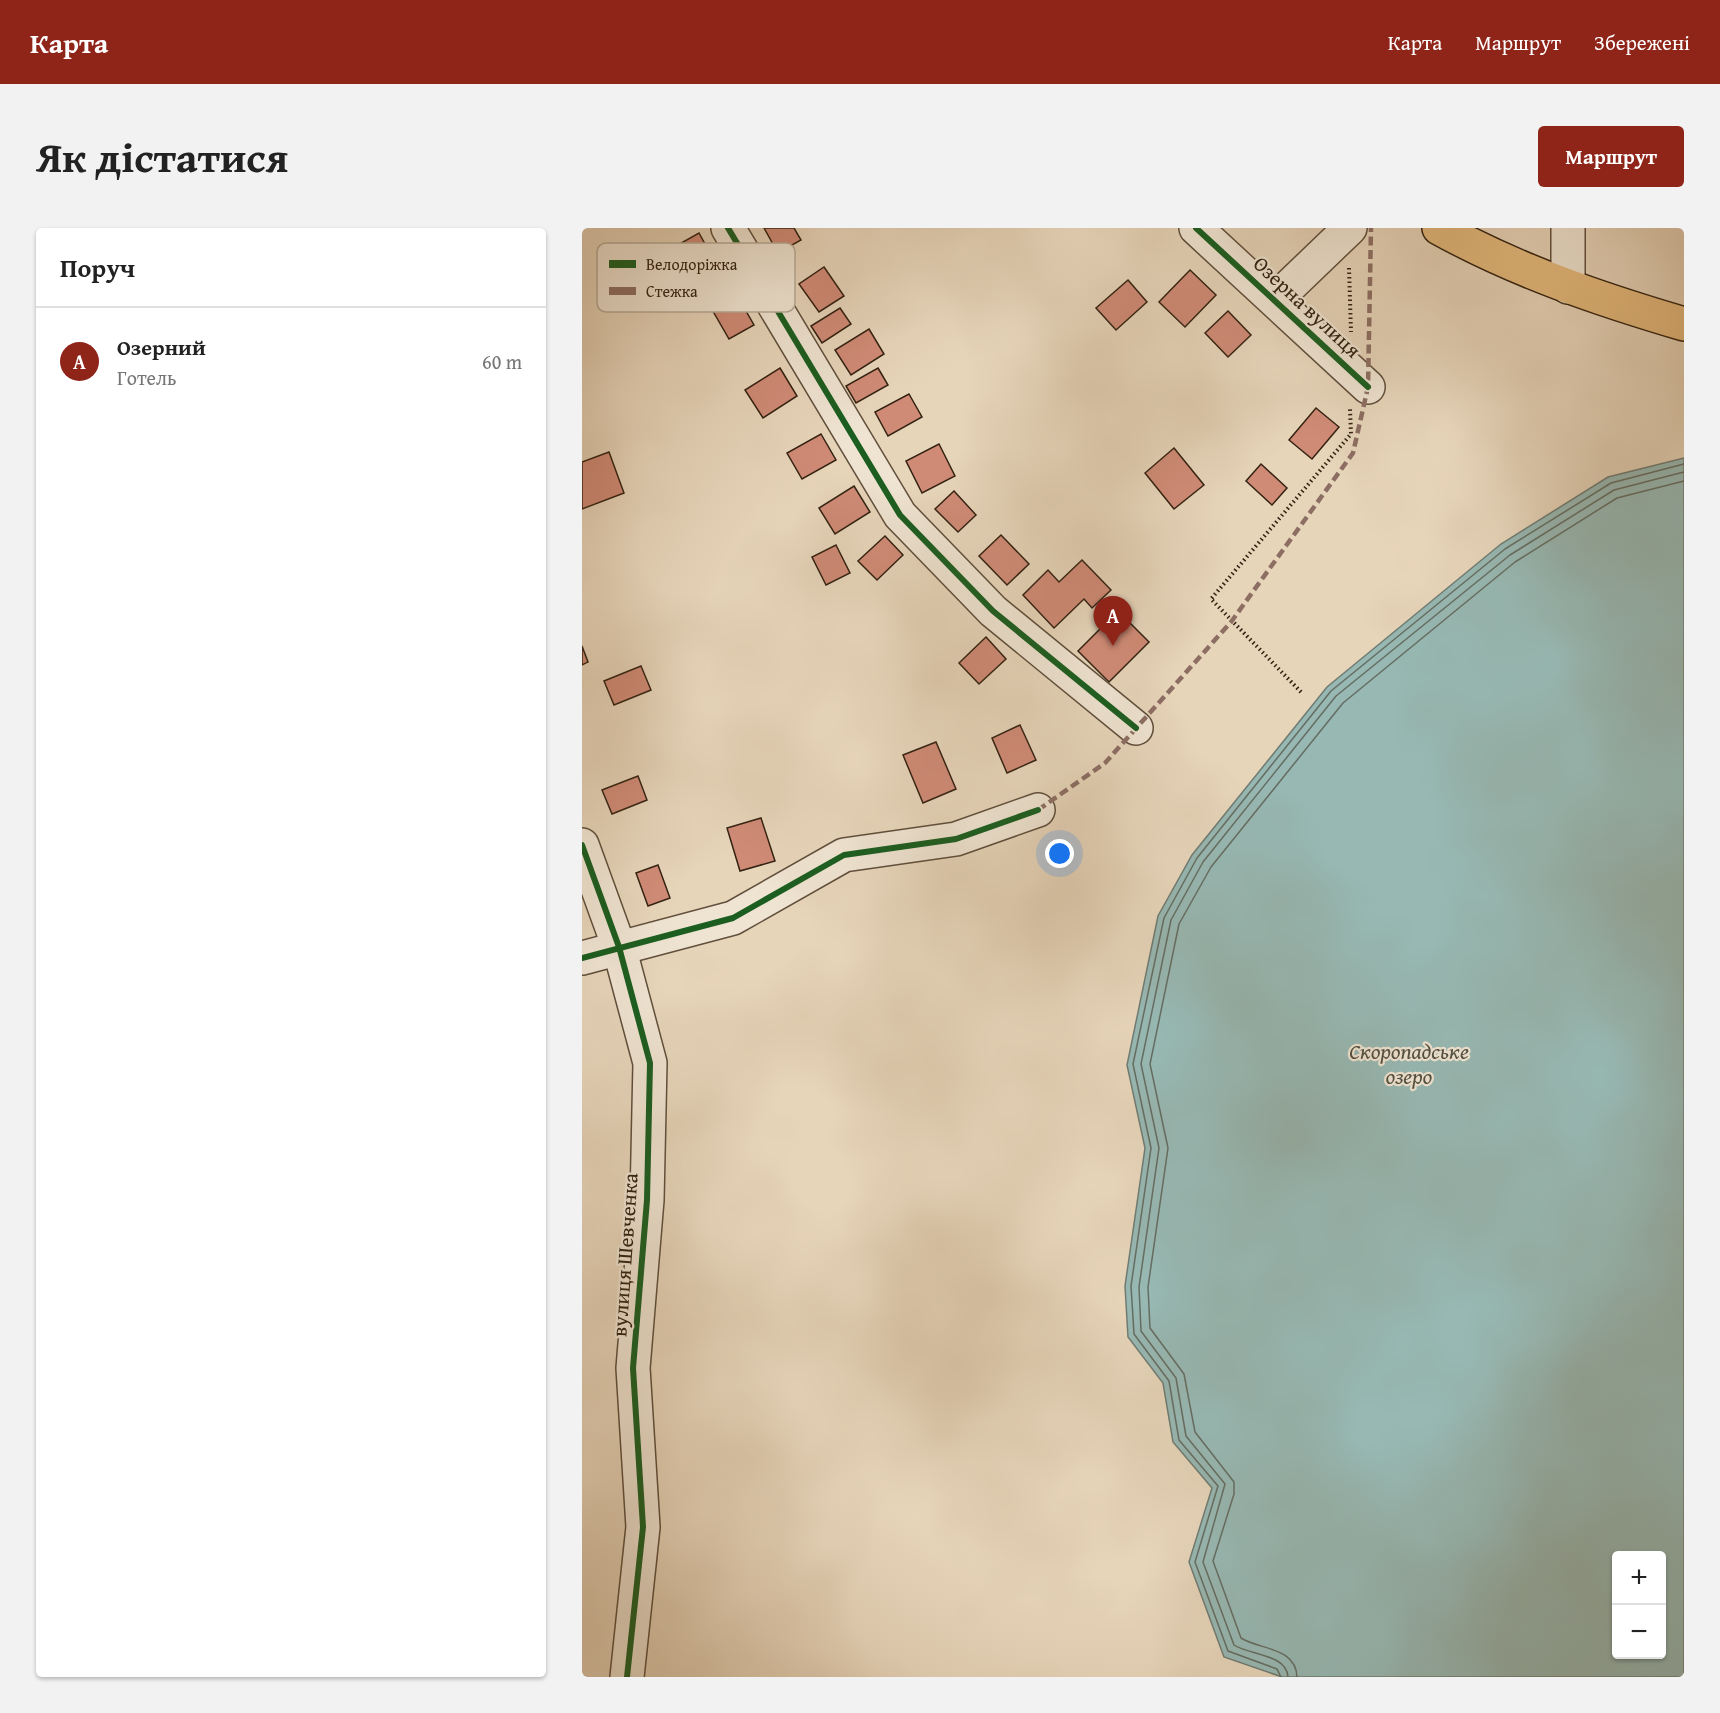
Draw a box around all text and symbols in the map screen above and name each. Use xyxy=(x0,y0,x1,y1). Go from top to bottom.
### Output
text: Карта xyxy=(30,22,108,63)
text: Карта xyxy=(1388,27,1442,58)
text: Маршрут xyxy=(1475,27,1561,58)
text: Збережені xyxy=(1594,27,1690,58)
text: Як дістатися xyxy=(36,126,288,187)
button: Маршрут xyxy=(1538,126,1684,187)
legend xyxy=(597,243,795,312)
text: Поруч xyxy=(60,248,135,287)
street label: Озерна вулиця xyxy=(1247,248,1368,365)
text: Велодоріжка xyxy=(646,252,738,276)
text: Стежка xyxy=(646,279,698,303)
text: Озерний xyxy=(117,331,206,363)
text: A xyxy=(73,347,86,376)
text: 60 m xyxy=(482,347,522,376)
text: Готель xyxy=(117,363,176,392)
pin: A xyxy=(1094,596,1132,646)
your location xyxy=(1045,839,1074,868)
water label: Скоропадське озеро xyxy=(1349,1035,1469,1092)
street label: вулиця Шевченка xyxy=(603,1172,646,1338)
map controls xyxy=(1612,1551,1666,1659)
button: + xyxy=(1612,1551,1666,1605)
button: − xyxy=(1612,1605,1666,1659)

